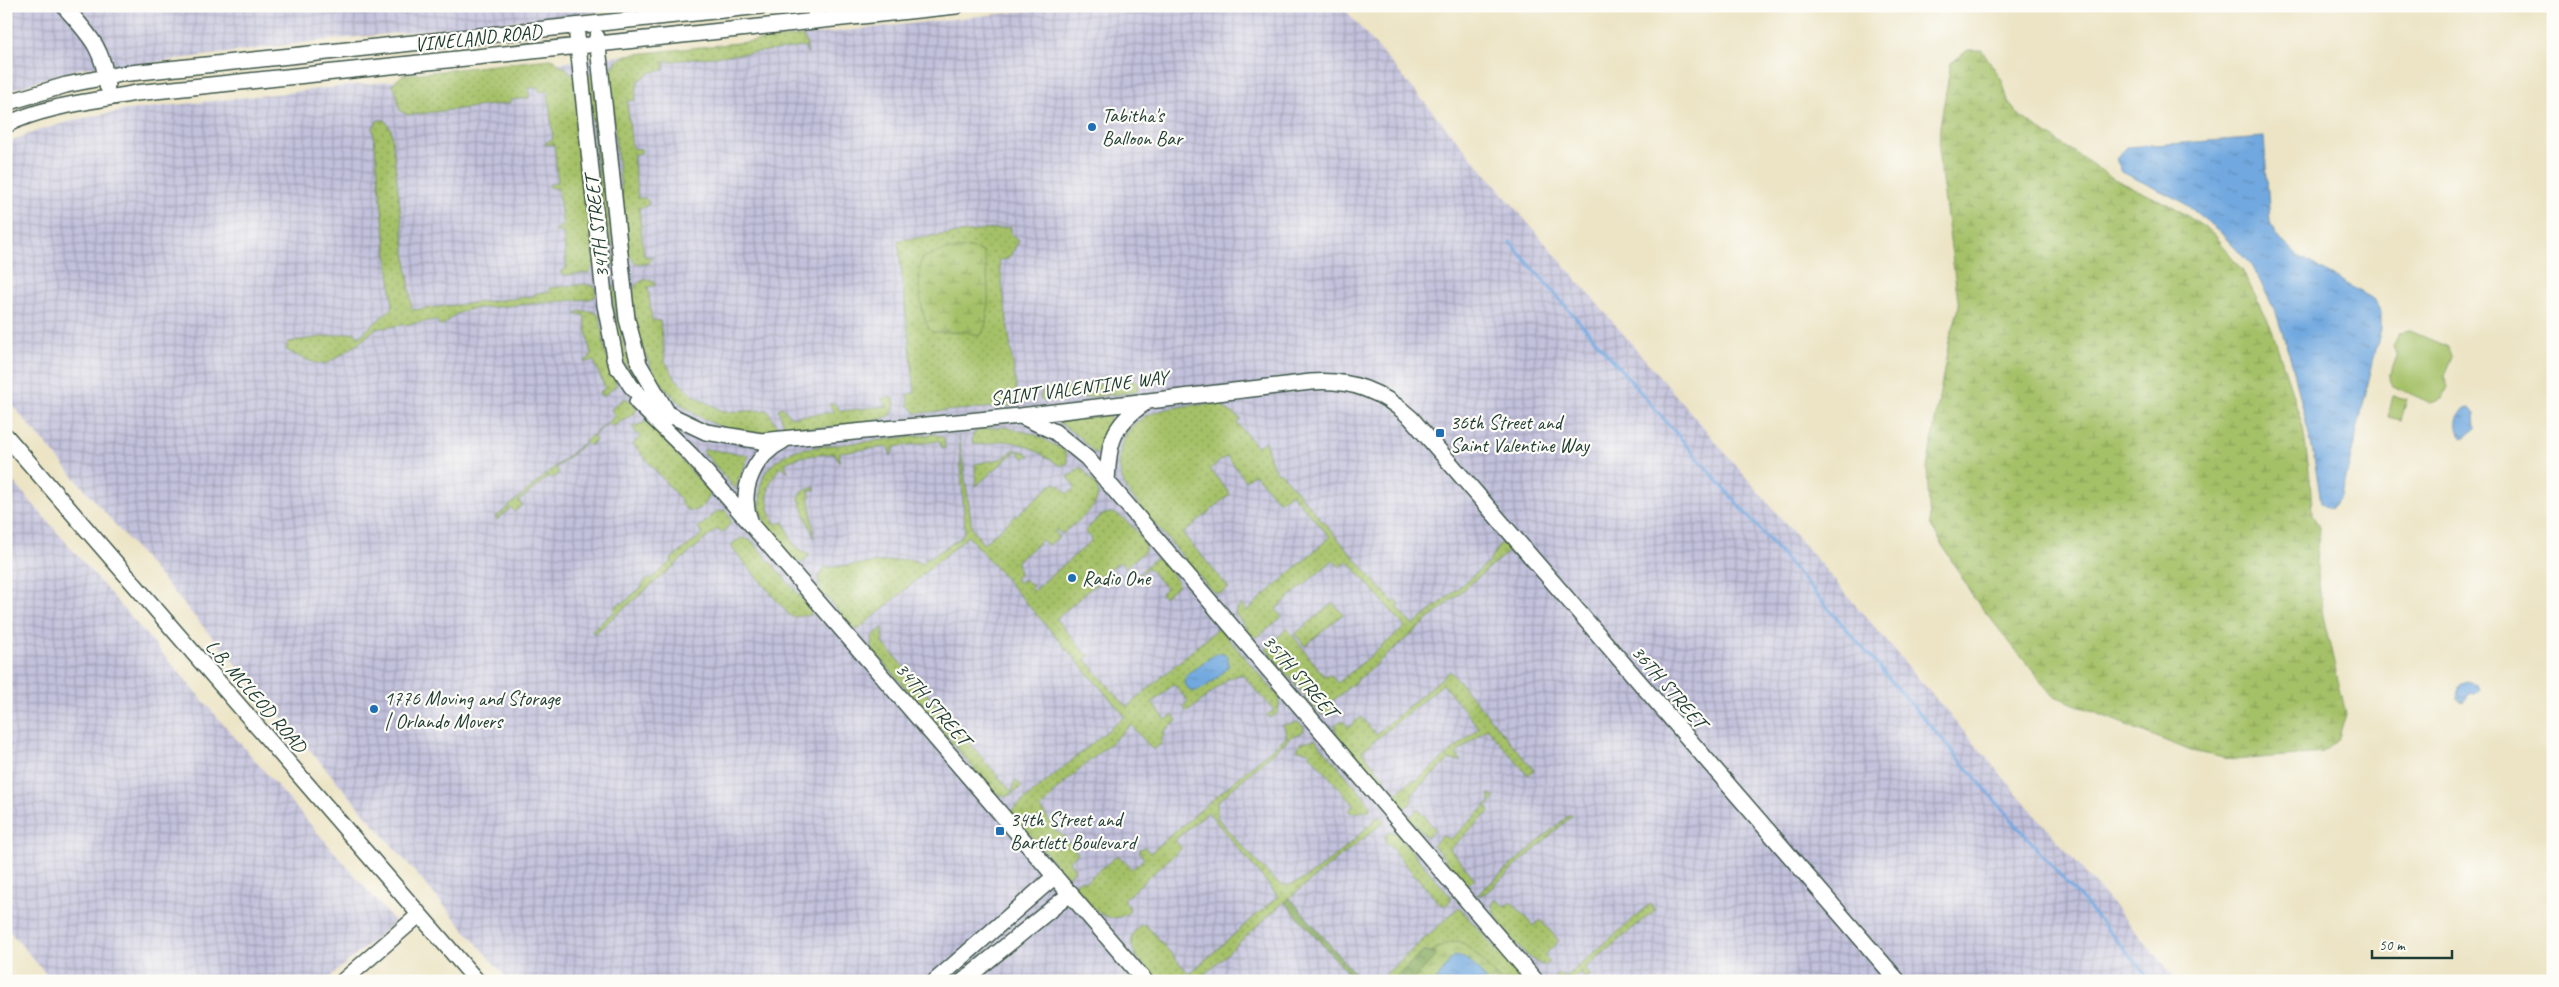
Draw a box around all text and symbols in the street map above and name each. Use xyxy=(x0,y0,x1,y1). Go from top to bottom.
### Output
street label: VINELAND ROAD xyxy=(413,19,544,57)
place label: Tabitha's Balloon Bar xyxy=(1102,103,1184,151)
marker: Tabitha's Balloon Bar xyxy=(1086,121,1098,133)
street label: 34TH STREET xyxy=(579,170,615,279)
street label: SAINT VALENTINE WAY xyxy=(989,364,1173,411)
place label: 36th Street and Saint Valentine Way xyxy=(1450,410,1591,458)
marker: 36th Street and Saint Valentine Way xyxy=(1434,427,1446,439)
place label: Radio One xyxy=(1082,566,1152,591)
marker: Radio One xyxy=(1066,572,1078,584)
street label: 35TH STREET xyxy=(1257,629,1346,727)
street label: L.B. MCLEOD ROAD xyxy=(200,634,314,760)
street label: 36TH STREET xyxy=(1626,640,1715,738)
street label: 34TH STREET xyxy=(890,657,979,755)
place label: 1776 Moving and Storage | Orlando Movers xyxy=(384,686,561,734)
marker: 1776 Moving and Storage | Orlando Movers xyxy=(368,703,380,715)
place label: 34th Street and Bartlett Boulevard xyxy=(1010,807,1139,855)
marker: 34th Street and Bartlett Boulevard xyxy=(994,825,1006,837)
scale bar xyxy=(2372,927,2452,959)
text: 50 m xyxy=(2379,936,2406,955)

